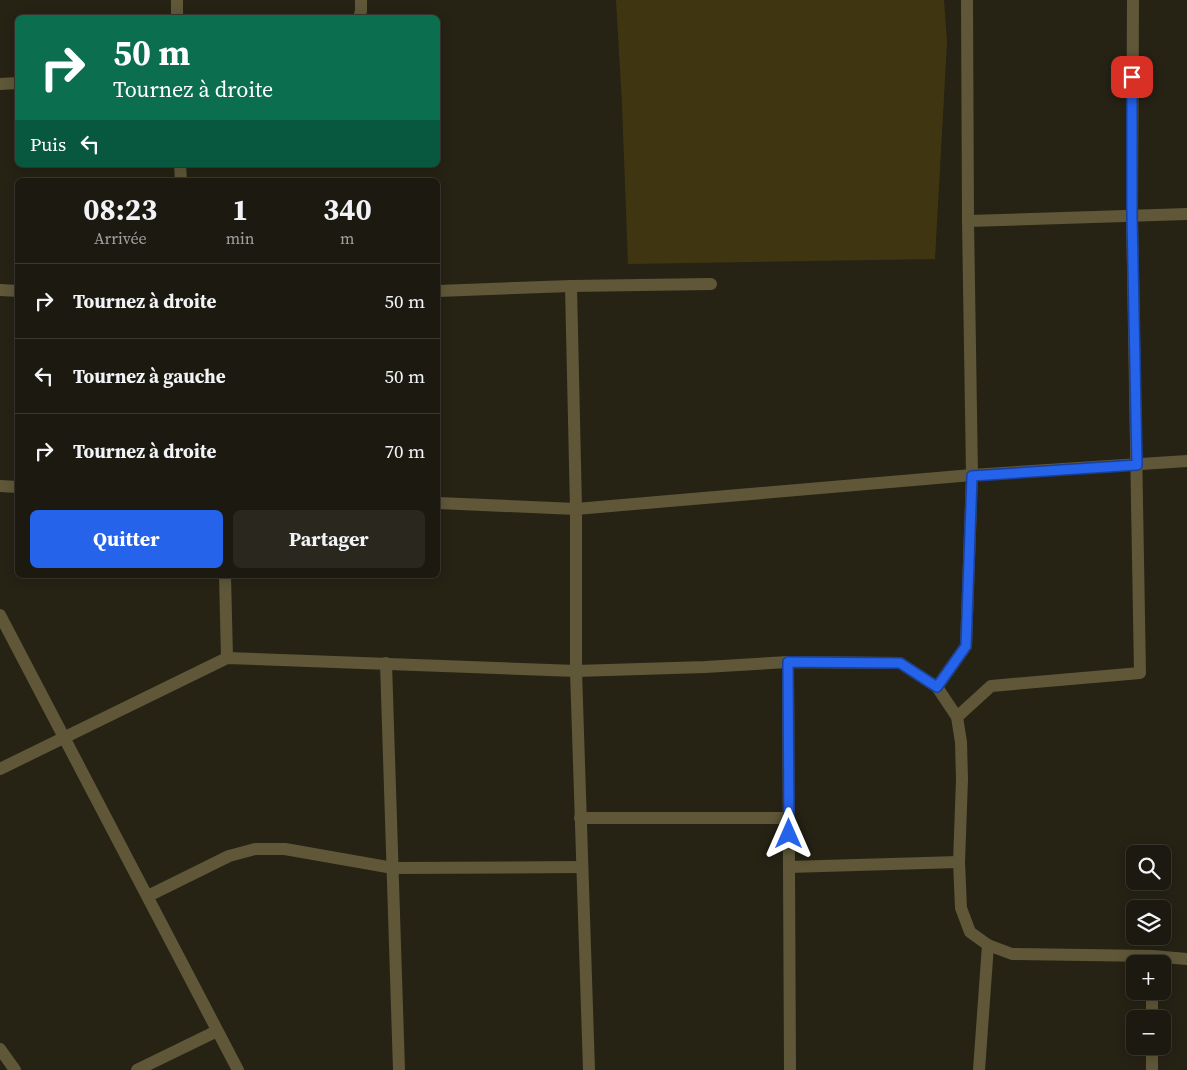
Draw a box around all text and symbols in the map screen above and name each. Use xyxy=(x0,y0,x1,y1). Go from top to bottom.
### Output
text: 50 m xyxy=(113,29,190,77)
icon: right xyxy=(30,35,95,100)
pin xyxy=(1111,56,1153,98)
icon: arrive xyxy=(1118,63,1146,91)
text: Tournez à droite xyxy=(113,74,273,104)
icon: left xyxy=(76,130,104,158)
text: Puis xyxy=(30,131,66,157)
text: 08:23 xyxy=(83,189,157,230)
text: 1 xyxy=(232,189,248,230)
text: 340 xyxy=(323,189,372,230)
text: Arrivée xyxy=(94,227,147,249)
text: min xyxy=(226,227,255,249)
text: m xyxy=(340,227,354,249)
icon: right xyxy=(30,287,58,315)
text: Tournez à droite xyxy=(73,288,216,314)
text: 50 m xyxy=(384,288,425,314)
icon: left xyxy=(30,362,58,390)
text: Tournez à gauche xyxy=(73,363,226,389)
text: 50 m xyxy=(384,363,425,389)
icon: right xyxy=(30,437,58,465)
text: Tournez à droite xyxy=(73,438,216,464)
text: 70 m xyxy=(384,438,425,464)
button: Quitter xyxy=(30,510,223,568)
button: Partager xyxy=(233,510,425,568)
position arrow xyxy=(762,807,814,859)
map controls xyxy=(1126,845,1171,1055)
button: search xyxy=(1126,845,1171,890)
button: layers xyxy=(1126,900,1171,945)
button: + xyxy=(1126,955,1171,1000)
button: − xyxy=(1126,1010,1171,1055)

